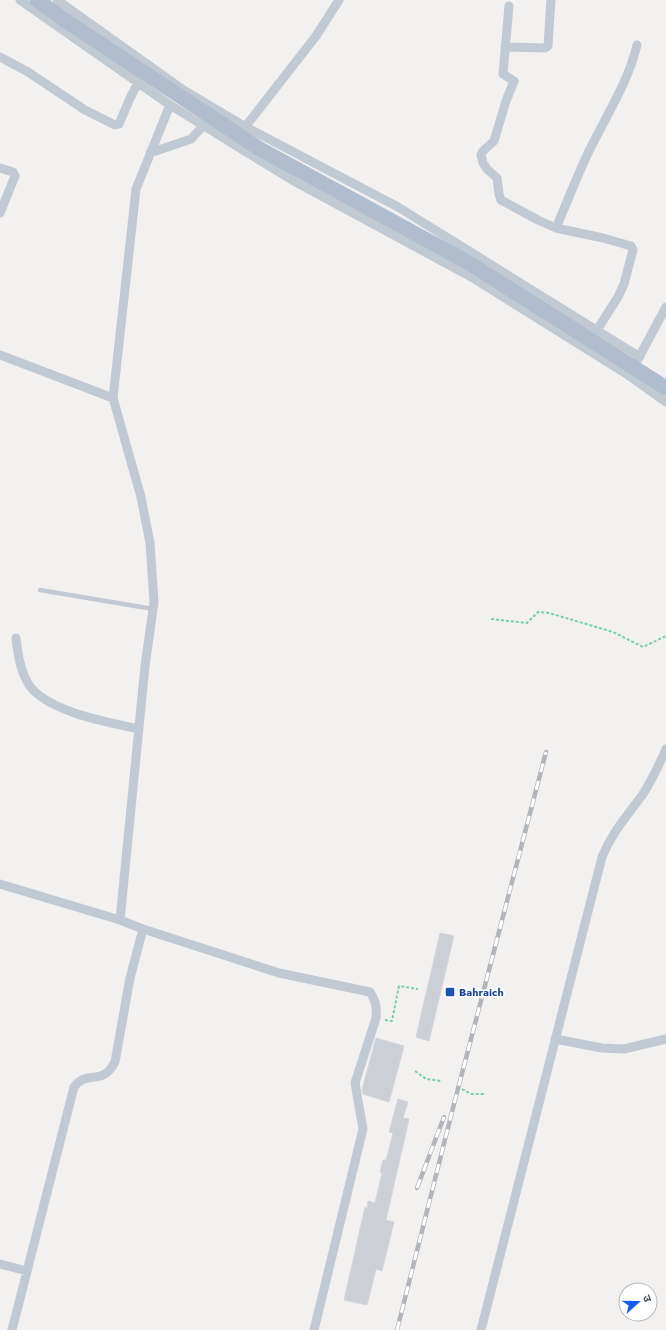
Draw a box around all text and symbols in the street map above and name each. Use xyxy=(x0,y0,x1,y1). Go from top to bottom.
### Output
place label: Bahraich xyxy=(459,984,504,1000)
marker: Bahraich xyxy=(444,986,456,998)
north arrow xyxy=(618,1282,658,1322)
text: उ xyxy=(639,1293,656,1305)

